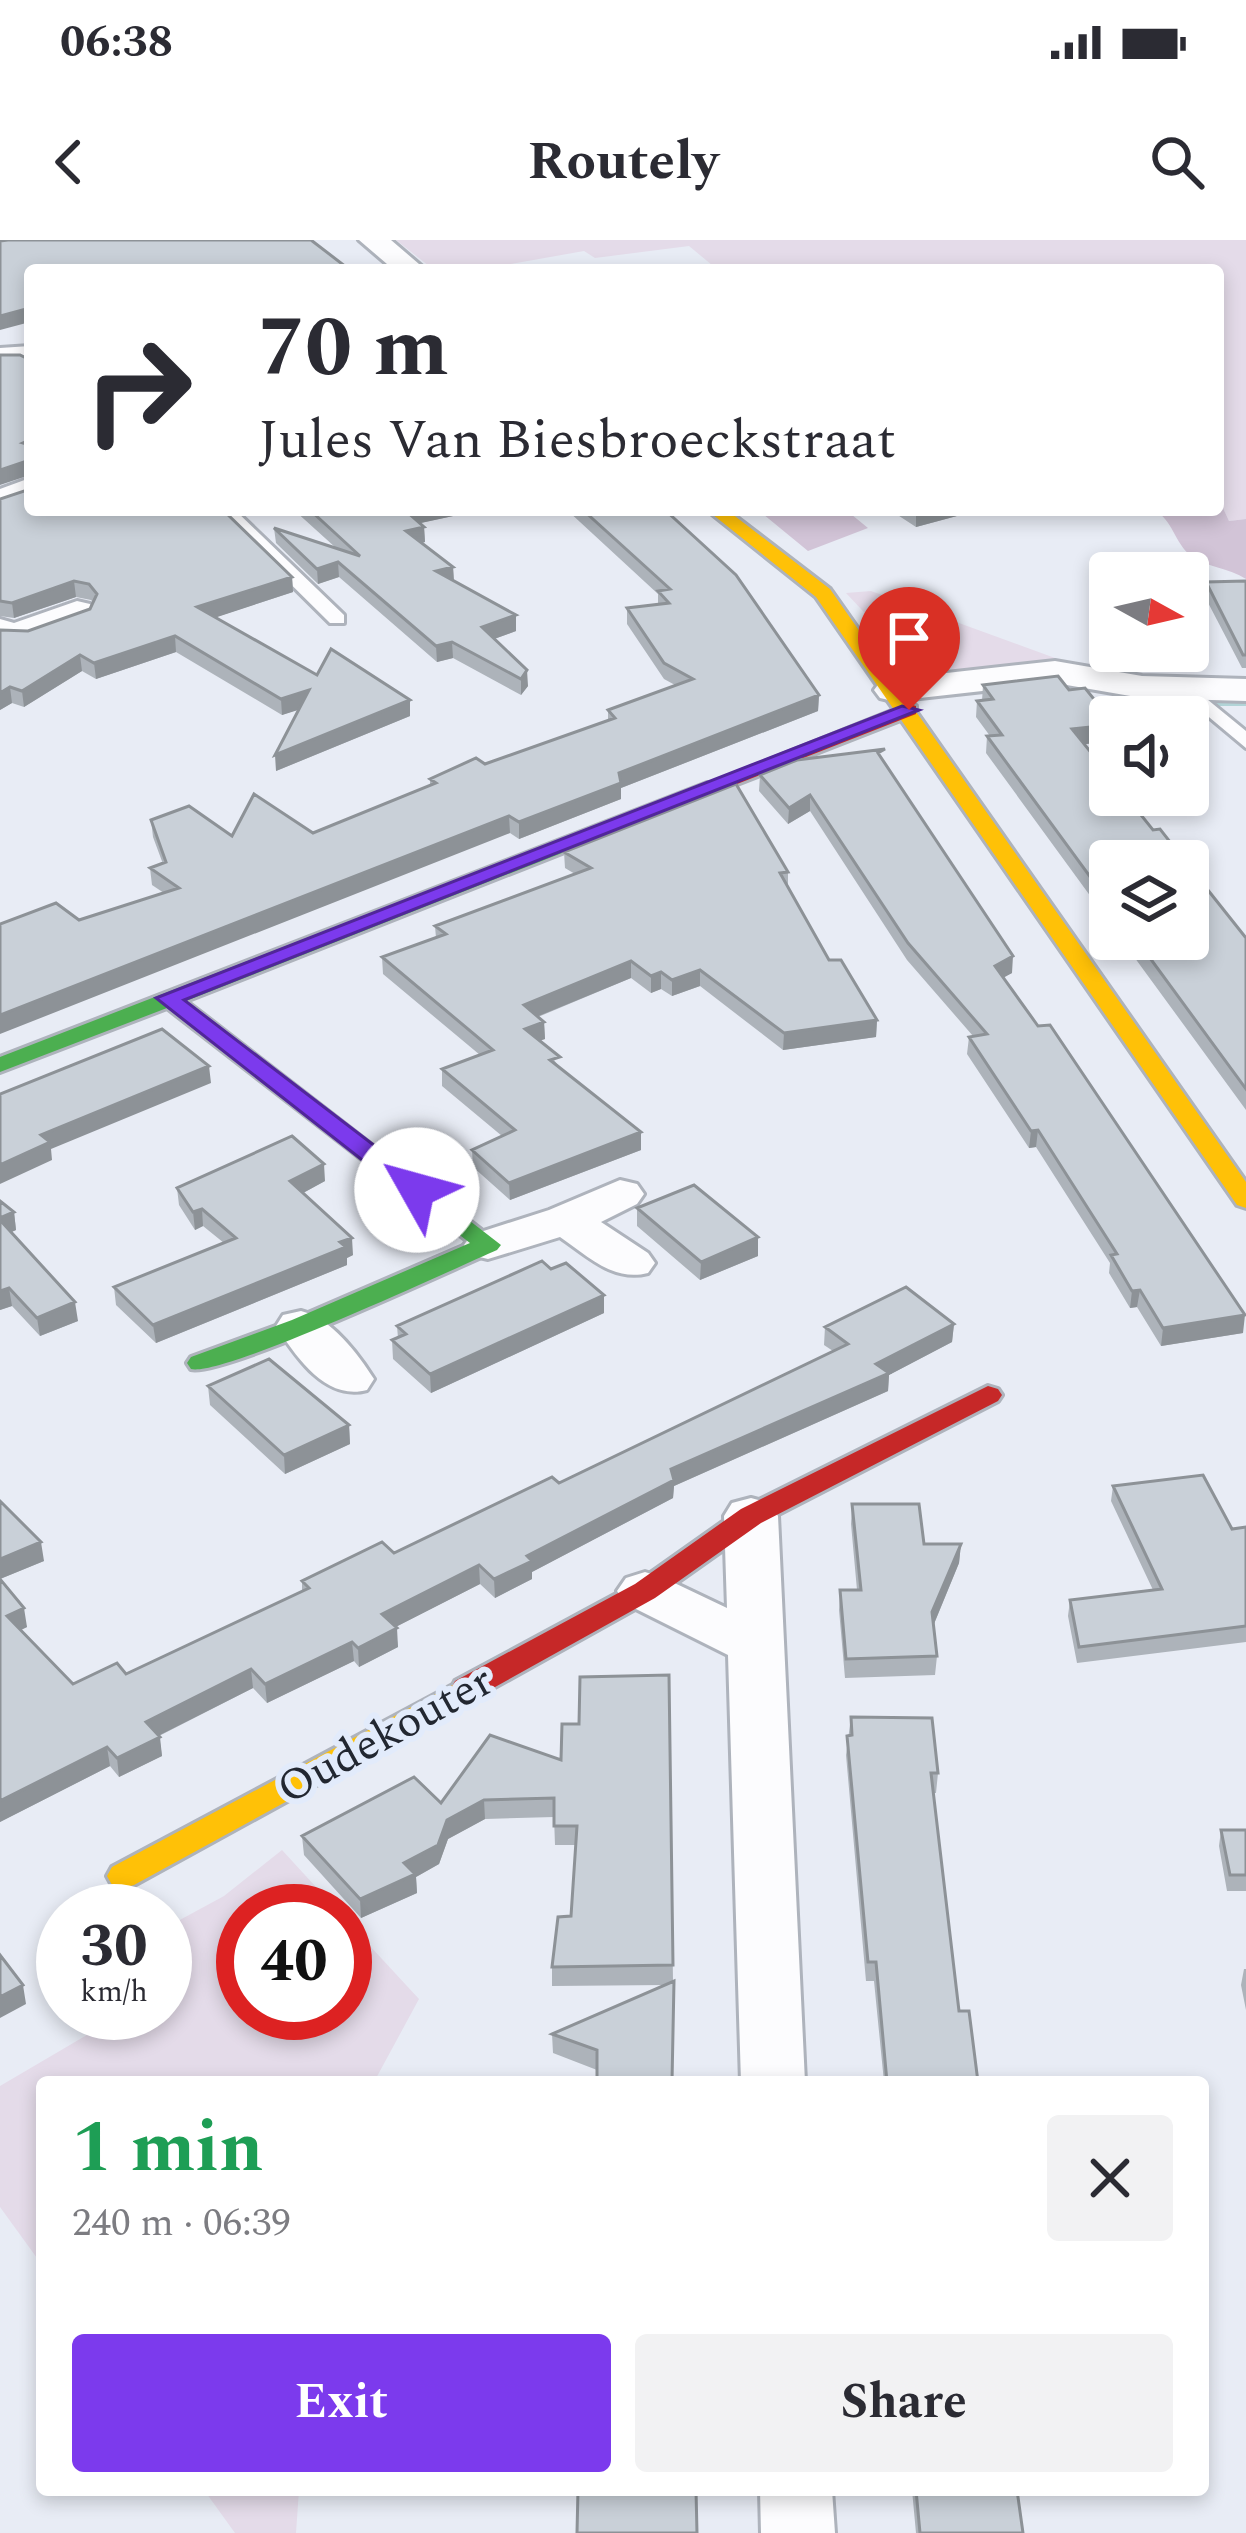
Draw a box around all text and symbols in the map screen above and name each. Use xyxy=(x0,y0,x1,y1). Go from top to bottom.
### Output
text: 06:38 xyxy=(60,8,173,77)
text: Routely xyxy=(528,121,718,203)
icon: back xyxy=(36,129,102,195)
icon: search xyxy=(1144,129,1210,195)
text: 70 m xyxy=(258,285,449,413)
icon: right xyxy=(60,312,216,468)
text: Jules Van Biesbroeckstraat xyxy=(258,400,896,482)
north arrow xyxy=(1089,552,1209,672)
map controls xyxy=(1089,552,1209,960)
pin xyxy=(858,587,960,710)
icon: arrive xyxy=(876,605,942,671)
button: sound xyxy=(1089,696,1209,816)
button: layers xyxy=(1089,840,1209,960)
position arrow xyxy=(354,1127,480,1253)
street label: Oudekouter xyxy=(264,1647,506,1823)
speed limit sign: 40 xyxy=(216,1884,372,2040)
text: 30 xyxy=(80,1901,148,1993)
text: km/h xyxy=(80,1969,148,2015)
text: 1 min xyxy=(72,2094,264,2203)
button: close xyxy=(1047,2115,1173,2241)
text: 240 m · 06:39 xyxy=(72,2194,291,2253)
button: Exit xyxy=(72,2334,611,2472)
button: Share xyxy=(635,2334,1173,2472)

